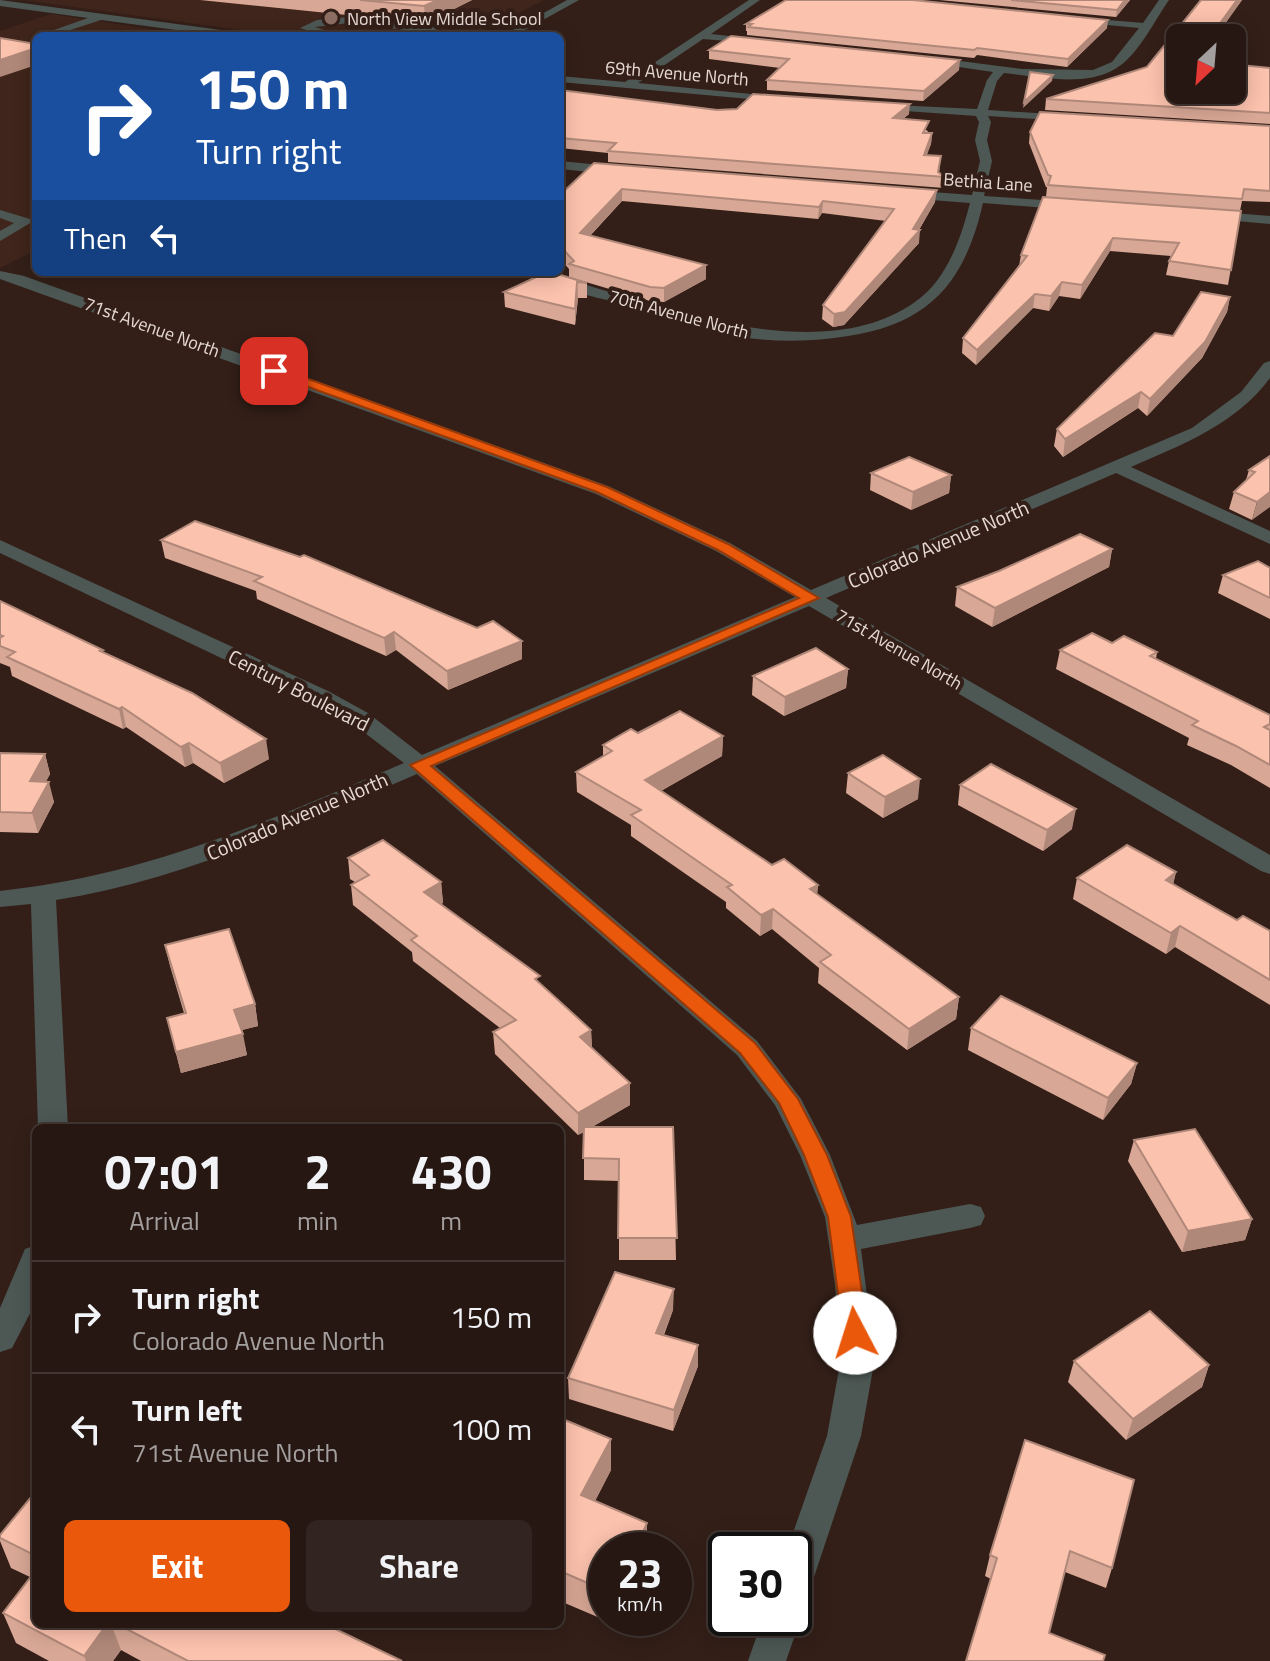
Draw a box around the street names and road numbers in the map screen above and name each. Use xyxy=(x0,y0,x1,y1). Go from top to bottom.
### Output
street label: 69th Avenue North xyxy=(604,53,750,93)
street label: Bethia Lane xyxy=(942,165,1034,199)
street label: 70th Avenue North xyxy=(606,282,752,346)
street label: 71st Avenue North xyxy=(80,290,224,364)
street label: Colorado Avenue North xyxy=(842,492,1034,596)
street label: 71st Avenue North xyxy=(830,602,968,696)
street label: Century Boulevard xyxy=(223,641,375,739)
street label: Colorado Avenue North xyxy=(201,764,393,868)

